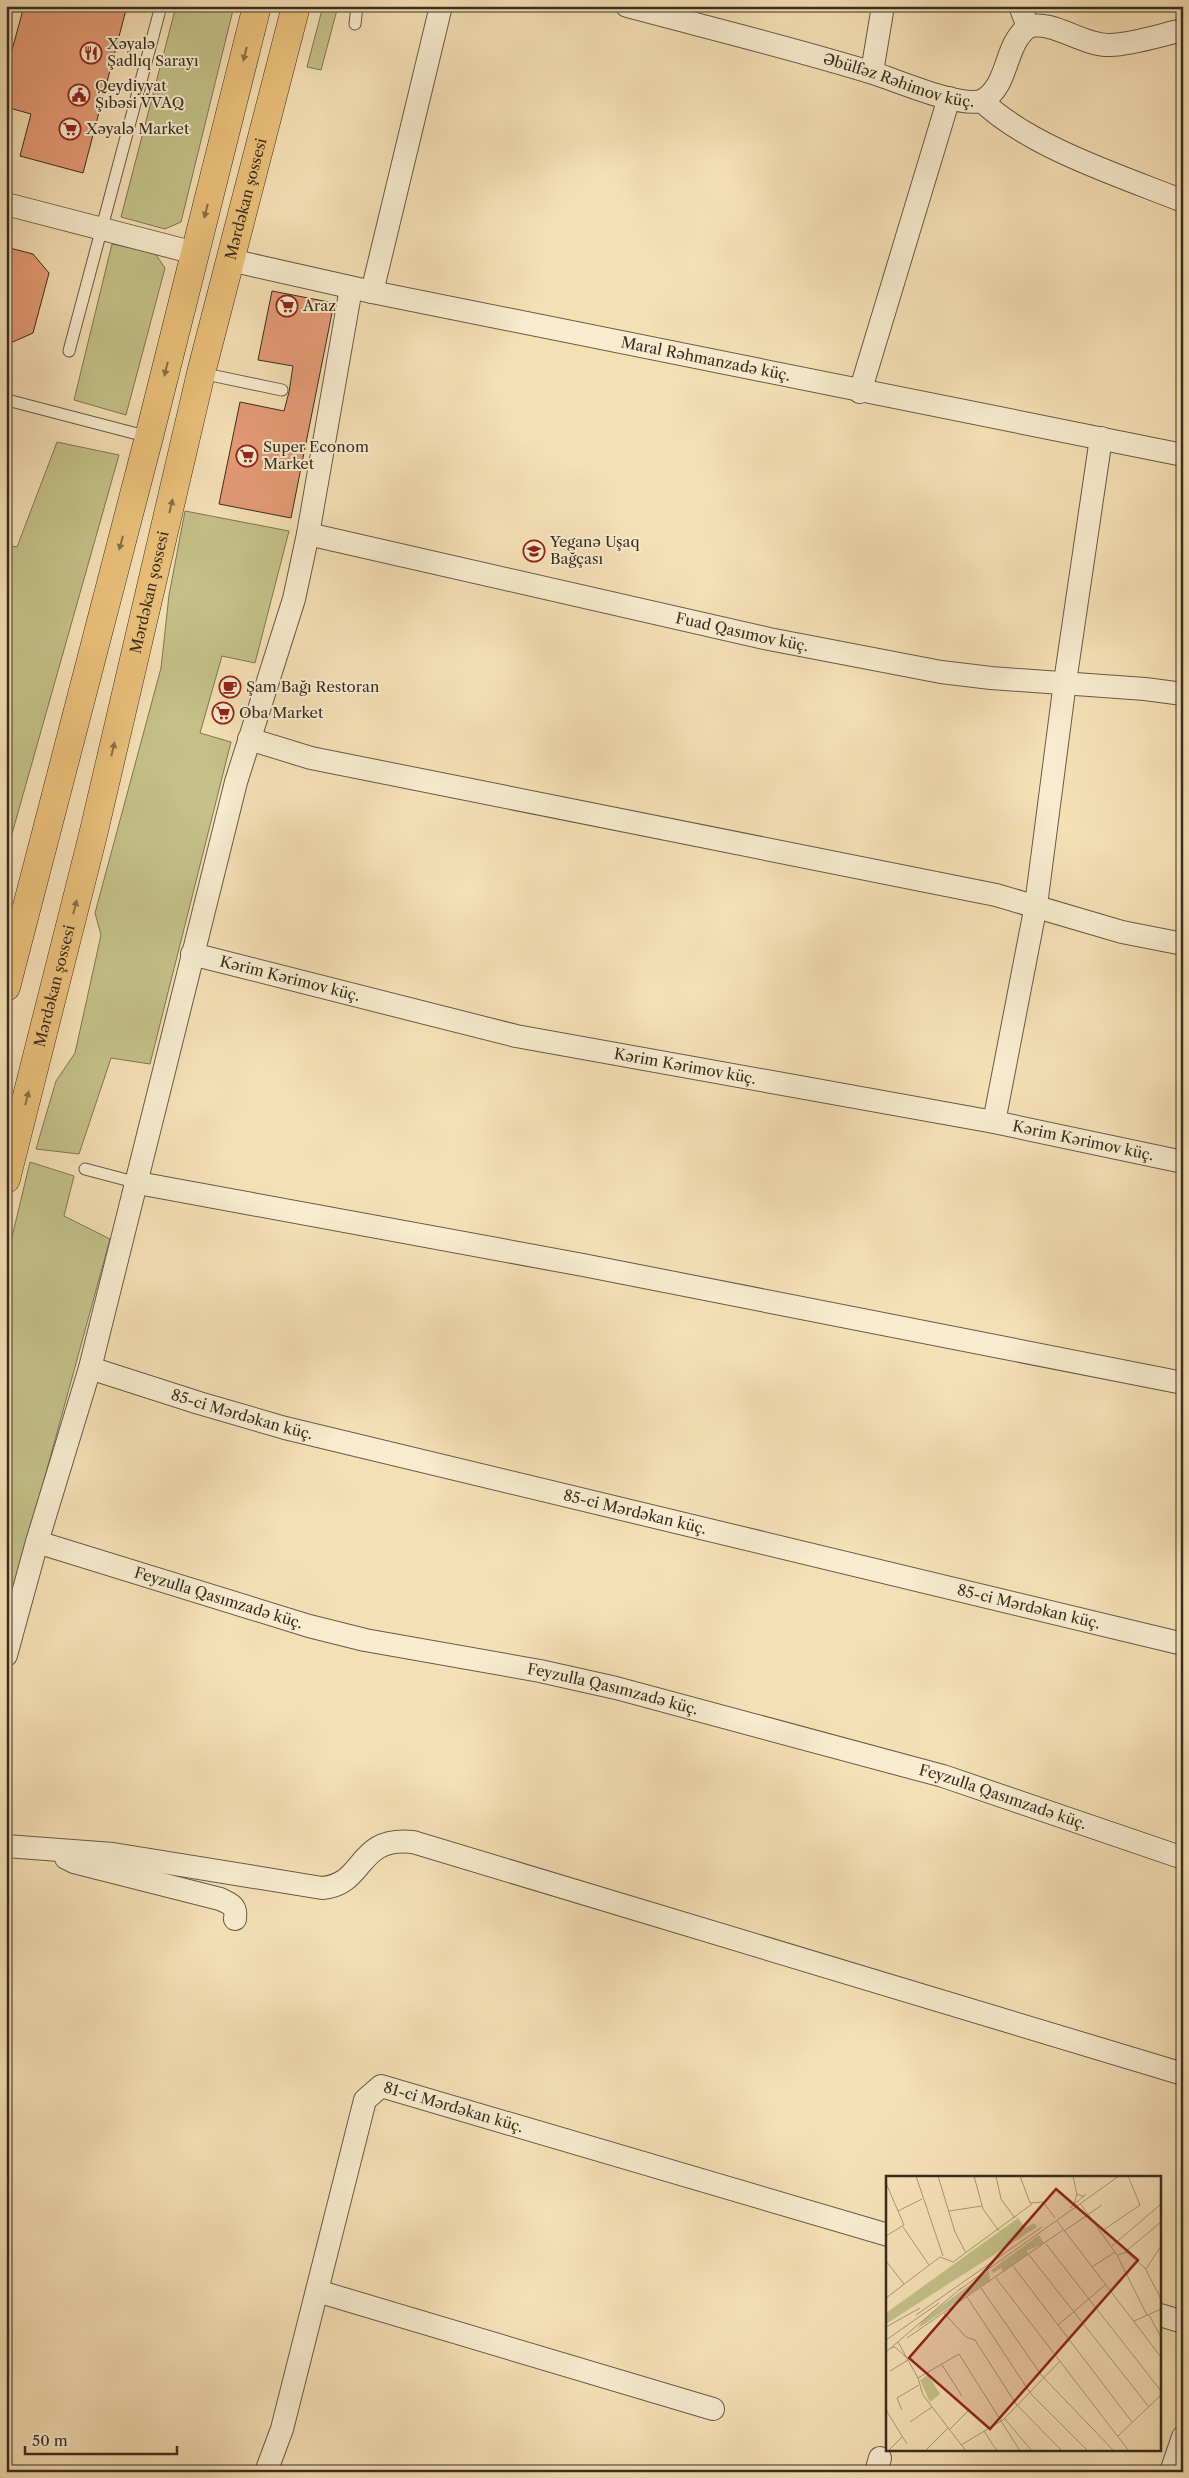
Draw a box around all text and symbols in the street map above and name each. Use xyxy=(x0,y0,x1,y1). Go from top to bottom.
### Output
place label: Xəyalə Şadlıq Sarayı xyxy=(106,34,199,70)
restaurant icon: Xəyalə Şadlıq Sarayı xyxy=(79,41,103,65)
one-way arrow xyxy=(241,46,249,61)
street label: Əbülfəz Rəhimov küç. xyxy=(821,49,974,111)
place label: Qeydiyyat Şıbəsi VVAQ xyxy=(95,76,185,112)
public building icon: Qeydiyyat Şıbəsi VVAQ xyxy=(67,83,91,107)
supermarket icon: Xəyalə Market xyxy=(58,117,82,141)
place label: Xəyalə Market xyxy=(85,119,190,138)
street label: Mərdəkan şossesi xyxy=(221,136,271,262)
one-way arrow xyxy=(201,204,209,219)
supermarket icon: Araz xyxy=(275,294,299,318)
place label: Araz xyxy=(302,296,336,315)
street label: Maral Rəhmanzadə küç. xyxy=(619,332,792,385)
one-way arrow xyxy=(162,361,170,376)
place label: Super Econom Market xyxy=(263,437,369,473)
supermarket icon: Super Econom Market xyxy=(235,444,259,468)
one-way arrow xyxy=(167,498,175,513)
street label: Mərdəkan şossesi xyxy=(126,529,173,655)
place label: Yeganə Uşaq Bağçası xyxy=(549,532,640,568)
one-way arrow xyxy=(117,536,125,551)
school or university icon: Yeganə Uşaq Bağçası xyxy=(522,539,546,563)
street label: Fuad Qasımov küç. xyxy=(674,608,810,655)
cafe icon: Şam Bağı Restoran xyxy=(218,675,242,699)
place label: Şam Bağı Restoran xyxy=(246,677,380,696)
supermarket icon: Oba Market xyxy=(211,701,235,725)
place label: Oba Market xyxy=(239,703,324,722)
one-way arrow xyxy=(109,741,117,756)
one-way arrow xyxy=(71,899,79,914)
street label: Mərdəkan şossesi xyxy=(30,923,79,1049)
street label: Kərim Kərimov küç. xyxy=(218,951,362,1005)
street label: Kərim Kərimov küç. xyxy=(613,1044,758,1088)
one-way arrow xyxy=(23,1091,31,1106)
street label: Kərim Kərimov küç. xyxy=(1011,1116,1156,1165)
street label: 85-ci Mərdəkan küç. xyxy=(169,1385,315,1443)
street label: 85-ci Mərdəkan küç. xyxy=(562,1485,709,1538)
street label: Feyzulla Qasımzadə küç. xyxy=(132,1563,305,1633)
street label: 85-ci Mərdəkan küç. xyxy=(955,1580,1103,1633)
street label: Feyzulla Qasımzadə küç. xyxy=(526,1659,701,1719)
street label: Feyzulla Qasımzadə küç. xyxy=(917,1760,1089,1833)
street label: 81-ci Mərdəkan küç. xyxy=(381,2077,526,2136)
inset map xyxy=(886,2176,1162,2450)
scale bar xyxy=(25,2423,178,2455)
text: 50 m xyxy=(32,2431,68,2450)

